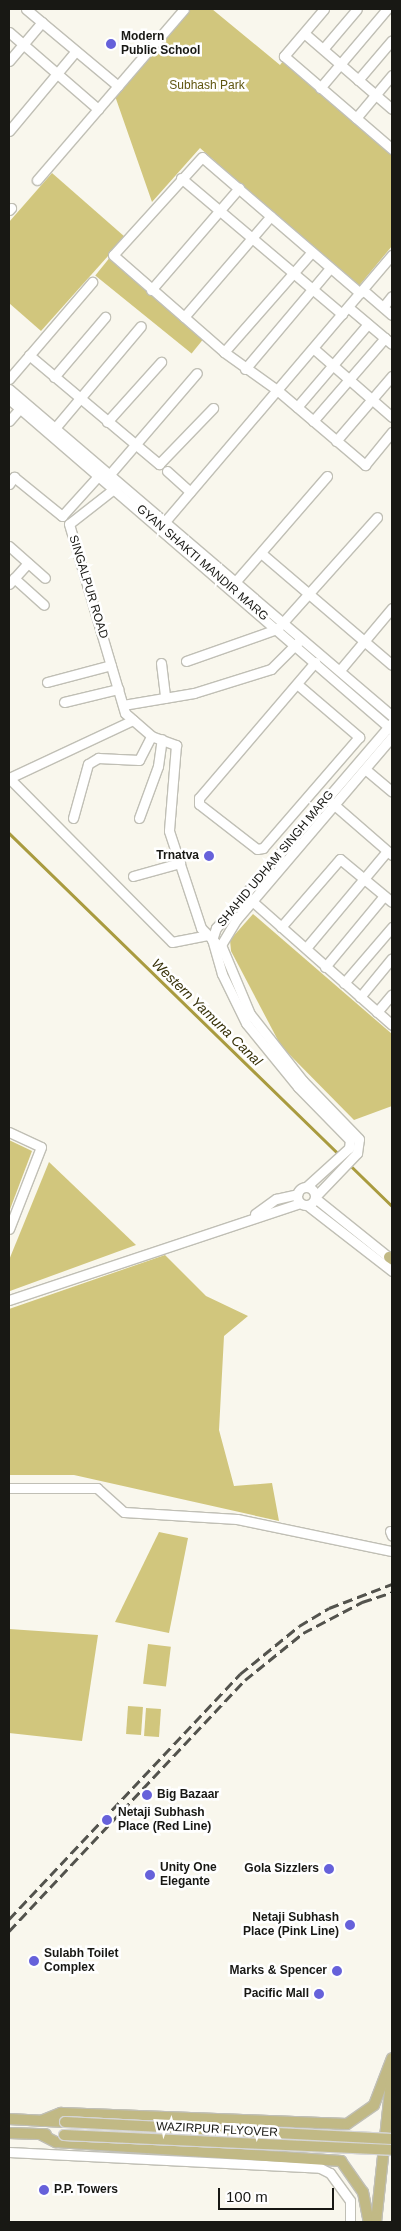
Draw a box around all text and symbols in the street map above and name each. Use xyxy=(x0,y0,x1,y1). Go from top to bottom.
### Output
place label: Modern Public School xyxy=(121,30,200,58)
marker: Modern Public School xyxy=(105,38,117,50)
park label: Subhash Park xyxy=(169,79,245,93)
street label: GYAN SHAKTI MANDIR MARG xyxy=(133,502,271,624)
street label: SINGALPUR ROAD xyxy=(65,534,111,640)
street label: SHAHID UDHAM SINGH MARG xyxy=(215,788,337,930)
place label: Trnatva xyxy=(156,849,199,863)
marker: Trnatva xyxy=(203,850,215,862)
water label: Western Yamuna Canal xyxy=(148,955,266,1069)
place label: Big Bazaar xyxy=(157,1788,219,1802)
marker: Big Bazaar xyxy=(141,1789,153,1801)
place label: Netaji Subhash Place (Red Line) xyxy=(118,1806,211,1834)
marker: Netaji Subhash Place (Red Line) xyxy=(100,1813,114,1827)
place label: Unity One Elegante xyxy=(160,1861,217,1889)
place label: Gola Sizzlers xyxy=(244,1862,319,1876)
marker: Gola Sizzlers xyxy=(323,1863,335,1875)
marker: Unity One Elegante xyxy=(144,1869,156,1881)
place label: Netaji Subhash Place (Pink Line) xyxy=(243,1911,339,1939)
marker: Netaji Subhash Place (Pink Line) xyxy=(343,1918,357,1932)
place label: Sulabh Toilet Complex xyxy=(44,1947,118,1975)
marker: Sulabh Toilet Complex xyxy=(28,1955,40,1967)
place label: Marks & Spencer xyxy=(230,1964,327,1978)
marker: Marks & Spencer xyxy=(331,1965,343,1977)
place label: Pacific Mall xyxy=(244,1987,309,2001)
marker: Pacific Mall xyxy=(313,1988,325,2000)
street label: WAZIRPUR FLYOVER xyxy=(156,2120,278,2140)
scale bar xyxy=(221,2178,337,2210)
place label: P.P. Towers xyxy=(54,2183,118,2197)
marker: P.P. Towers xyxy=(38,2184,50,2196)
text: 100 m xyxy=(226,2188,268,2205)

